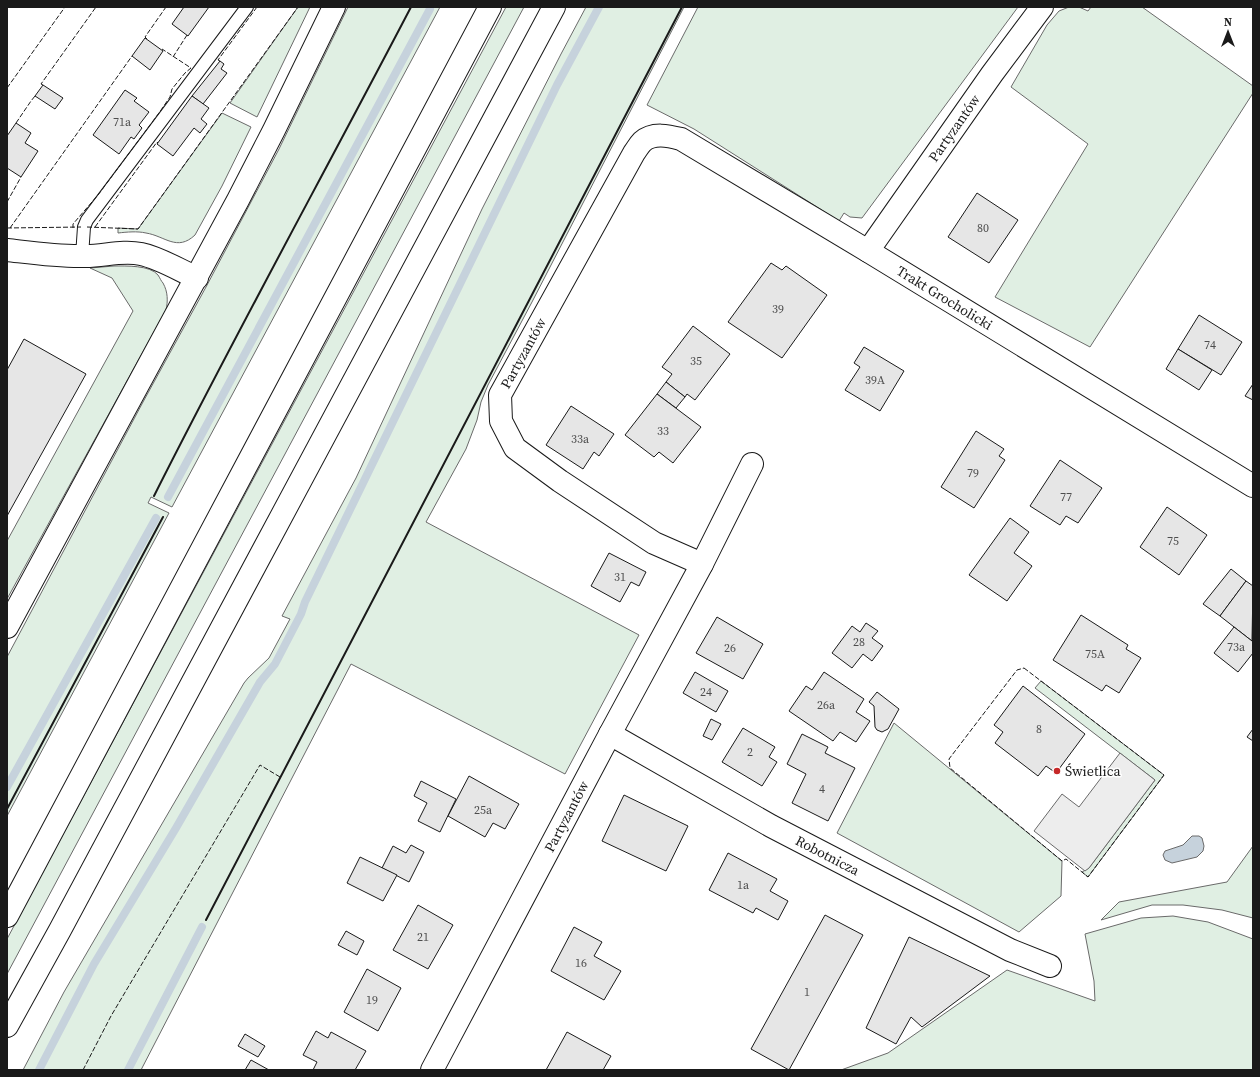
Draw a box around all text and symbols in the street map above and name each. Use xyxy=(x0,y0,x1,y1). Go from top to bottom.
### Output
north arrow xyxy=(1208,12,1248,52)
text: N xyxy=(1224,15,1232,30)
street label: Partyzantów xyxy=(923,90,985,166)
house number: 71a xyxy=(113,114,132,130)
house number: 80 xyxy=(977,220,989,236)
street label: Trakt Grocholicki xyxy=(893,261,996,335)
house number: 39 xyxy=(772,301,784,317)
street label: Partyzantów xyxy=(495,314,551,392)
house number: 74 xyxy=(1204,337,1216,353)
house number: 35 xyxy=(690,353,702,369)
house number: 39A xyxy=(865,372,885,388)
house number: 33 xyxy=(657,423,669,439)
house number: 33a xyxy=(571,431,590,447)
house number: 79 xyxy=(967,465,979,481)
house number: 77 xyxy=(1060,489,1072,505)
house number: 75 xyxy=(1167,533,1179,549)
house number: 31 xyxy=(614,569,626,585)
house number: 28 xyxy=(853,634,865,650)
house number: 73a xyxy=(1227,639,1246,655)
house number: 26 xyxy=(724,640,736,656)
house number: 75A xyxy=(1085,646,1105,662)
house number: 24 xyxy=(700,684,712,700)
house number: 26a xyxy=(817,697,836,713)
house number: 8 xyxy=(1036,721,1042,737)
house number: 2 xyxy=(747,744,753,760)
place label: Świetlica xyxy=(1065,761,1122,781)
marker: Świetlica xyxy=(1052,766,1062,776)
street label: Partyzantów xyxy=(539,777,594,856)
house number: 4 xyxy=(819,781,825,797)
house number: 25a xyxy=(474,802,493,818)
street label: Robotnicza xyxy=(792,830,864,881)
house number: 1a xyxy=(737,877,750,893)
house number: 21 xyxy=(417,929,429,945)
house number: 16 xyxy=(575,955,587,971)
house number: 1 xyxy=(804,984,810,1000)
house number: 19 xyxy=(366,992,378,1008)

